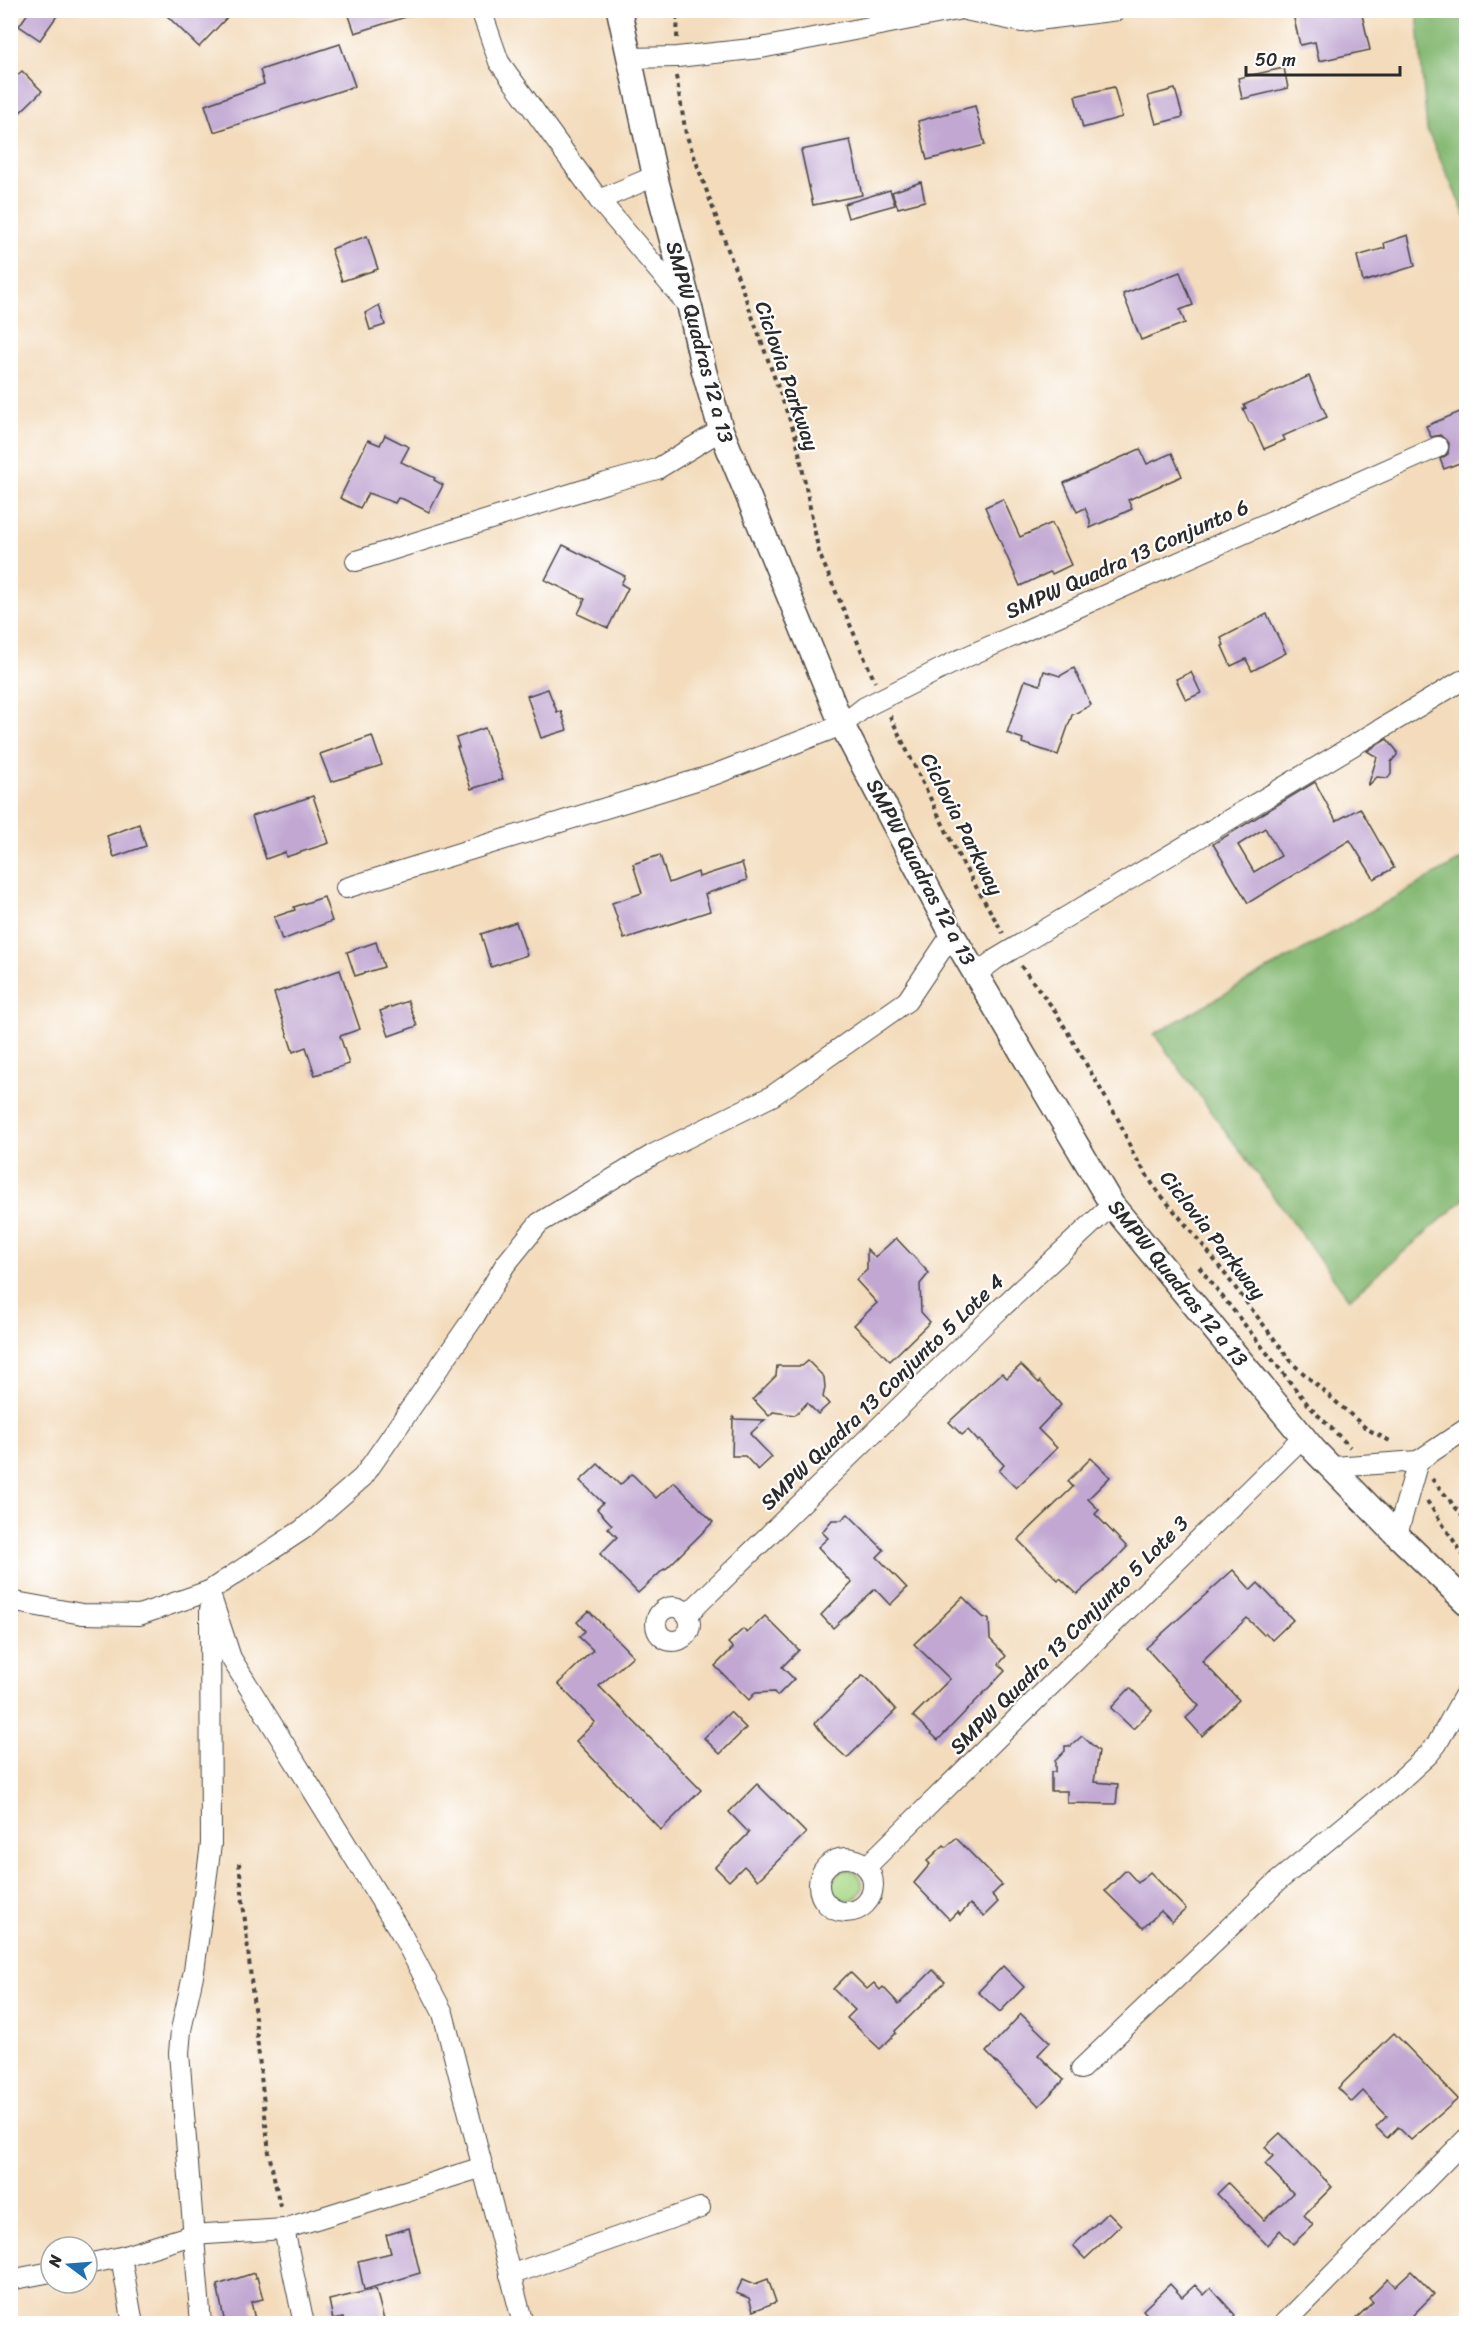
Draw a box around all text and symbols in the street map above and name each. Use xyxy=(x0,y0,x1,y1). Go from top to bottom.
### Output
scale bar xyxy=(1246,39,1400,77)
text: 50 m xyxy=(1255,44,1296,76)
street label: SMPW Quadras 12 a 13 xyxy=(655,237,745,448)
street label: Ciclovia Parkway xyxy=(744,296,830,456)
street label: SMPW Quadra 13 Conjunto 6 xyxy=(999,488,1255,630)
street label: Ciclovia Parkway xyxy=(910,746,1015,902)
street label: SMPW Quadras 12 a 13 xyxy=(855,771,987,973)
street label: Ciclovia Parkway xyxy=(1150,1162,1276,1308)
street label: SMPW Quadras 12 a 13 xyxy=(1098,1190,1258,1376)
street label: SMPW Quadra 13 Conjunto 5 Lote 4 xyxy=(751,1264,1013,1520)
street label: SMPW Quadra 13 Conjunto 5 Lote 3 xyxy=(940,1506,1198,1764)
north arrow xyxy=(39,2235,99,2295)
text: N xyxy=(39,2251,71,2271)

